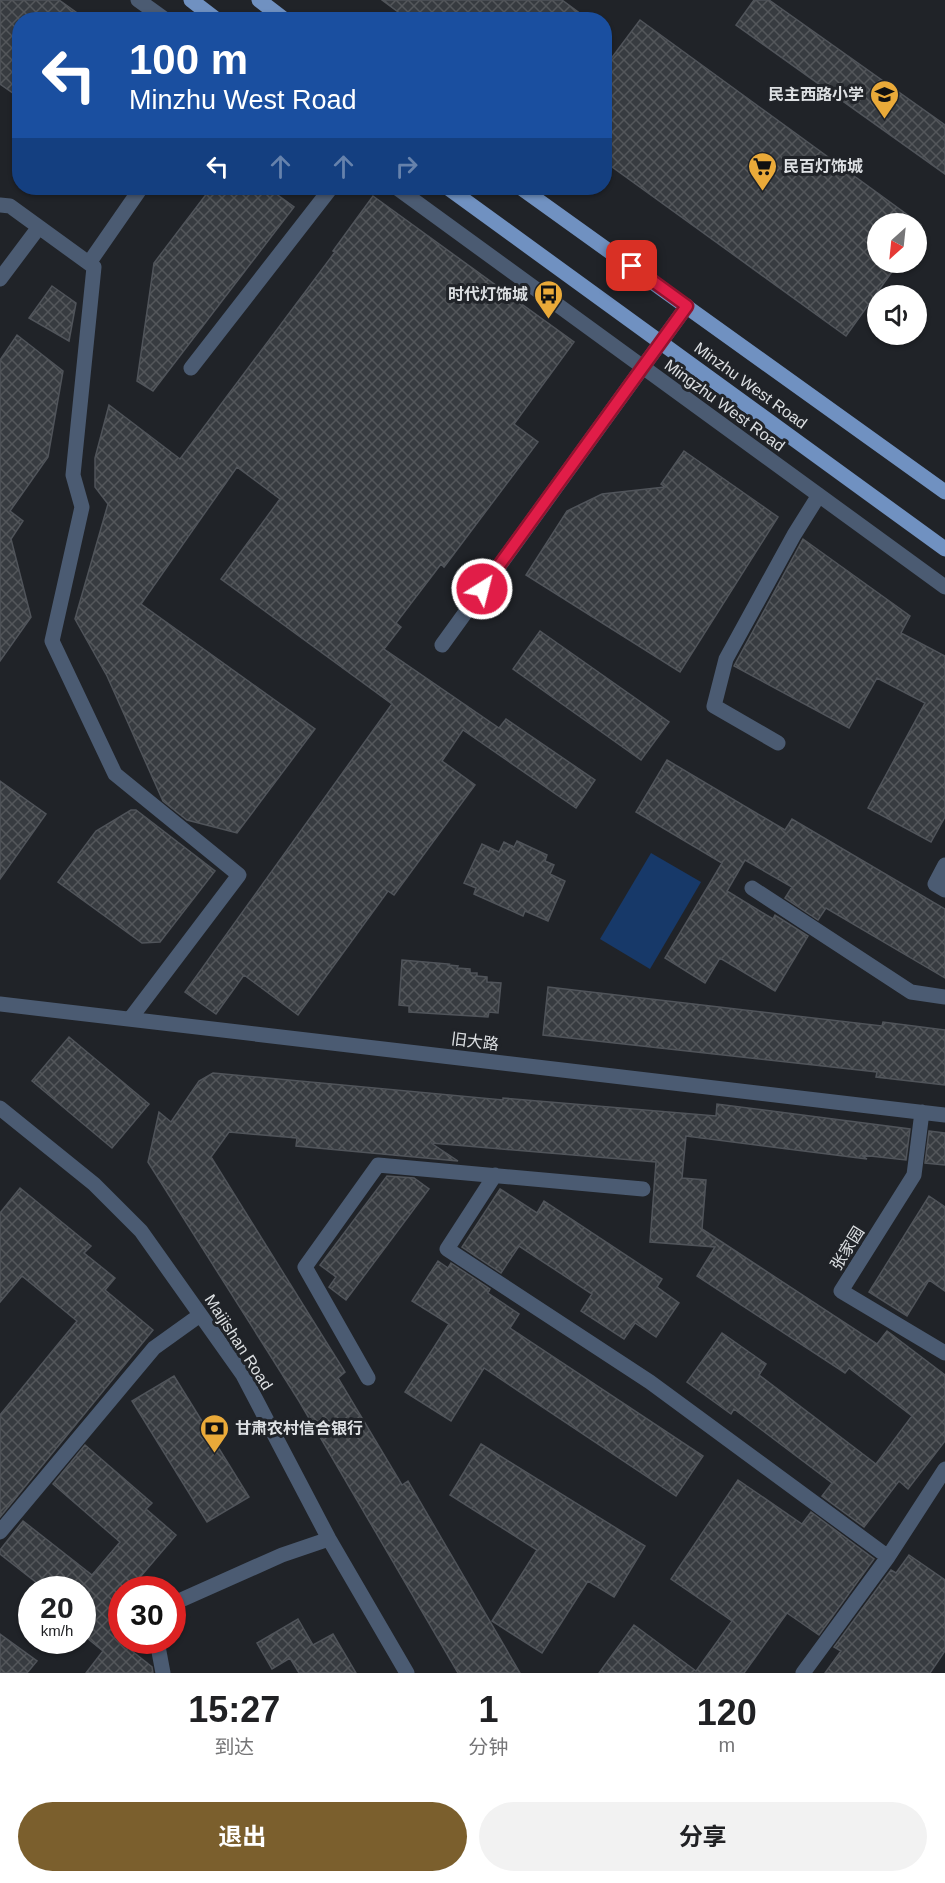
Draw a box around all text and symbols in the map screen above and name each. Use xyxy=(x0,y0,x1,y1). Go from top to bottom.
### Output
icon: left xyxy=(30,36,108,114)
text: 100 m xyxy=(129,36,248,83)
school or university icon: 民主西路小学 xyxy=(869,78,901,120)
text: Minzhu West Road xyxy=(129,85,357,115)
place label: 民主西路小学 xyxy=(768,86,864,103)
icon: left xyxy=(201,150,234,183)
icon: ahead xyxy=(264,150,297,183)
icon: ahead xyxy=(327,150,360,183)
icon: right xyxy=(390,150,423,183)
supermarket icon: 民百灯饰城 xyxy=(746,150,778,192)
place label: 民百灯饰城 xyxy=(783,157,863,175)
north arrow xyxy=(867,213,927,273)
map controls xyxy=(867,213,927,345)
pin xyxy=(606,240,657,291)
icon: arrive xyxy=(615,249,648,282)
bus stop icon: 时代灯饰城 xyxy=(533,278,565,320)
place label: 时代灯饰城 xyxy=(448,285,528,303)
button: sound xyxy=(867,285,927,345)
street label: Minzhu West Road xyxy=(691,339,810,432)
street label: Mingzhu West Road xyxy=(662,356,788,455)
position arrow xyxy=(450,557,514,621)
street label: 旧大路 xyxy=(450,1030,500,1053)
street label: 张家园 xyxy=(827,1223,867,1273)
street label: Maijishan Road xyxy=(201,1291,276,1393)
bank icon: 甘肃农村信合银行 xyxy=(198,1412,230,1454)
place label: 甘肃农村信合银行 xyxy=(235,1419,363,1437)
speed limit sign: 30 xyxy=(108,1576,186,1654)
text: 20 xyxy=(40,1591,74,1624)
text: km/h xyxy=(41,1622,73,1639)
text: 15:27 xyxy=(188,1689,280,1730)
text: 1 xyxy=(478,1689,499,1730)
text: 120 xyxy=(697,1692,757,1733)
text: m xyxy=(718,1734,735,1756)
text: 到达 xyxy=(214,1736,254,1758)
text: 分钟 xyxy=(468,1736,508,1758)
button: 退出 xyxy=(18,1802,467,1871)
button: 分享 xyxy=(479,1802,927,1871)

